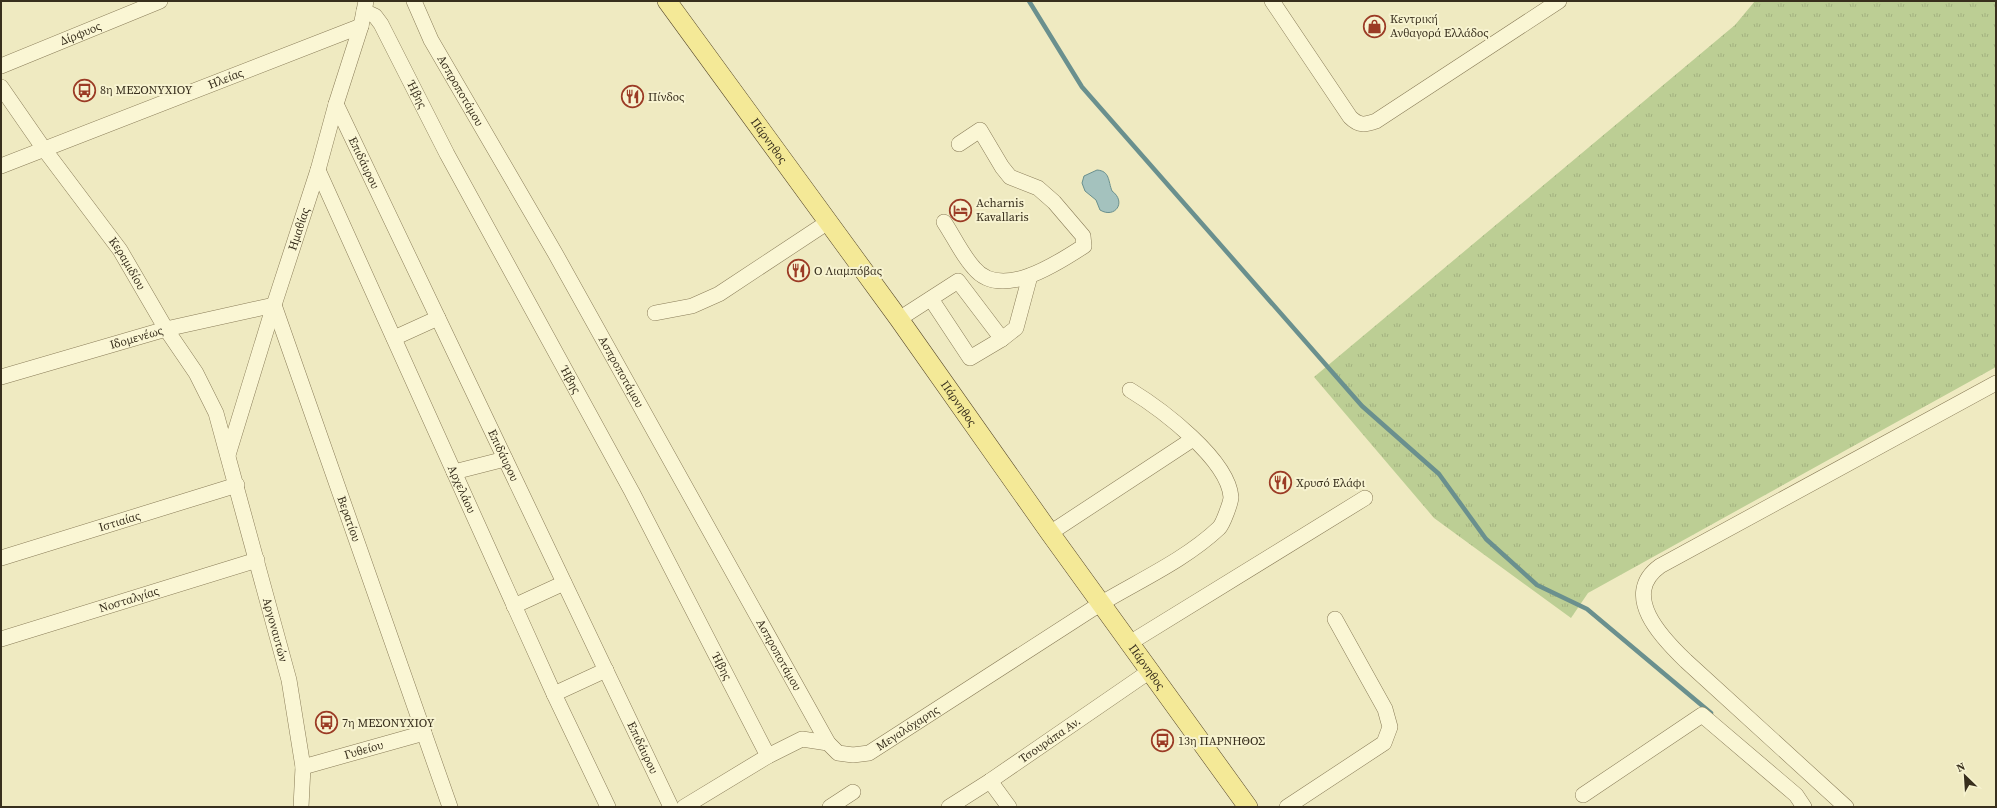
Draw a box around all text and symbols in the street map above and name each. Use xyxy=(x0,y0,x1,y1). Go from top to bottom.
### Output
place label: Κεντρική Ανθαγορά Ελλάδος xyxy=(1390,11,1489,41)
shop icon: Κεντρική Ανθαγορά Ελλάδος xyxy=(1362,13,1388,39)
street label: Δίρφυος xyxy=(58,18,104,49)
street label: Ασπροποτάμου xyxy=(434,52,487,129)
street label: Ηλείας xyxy=(206,64,246,93)
bus stop icon: 8η ΜΕΣΟΝΥΧΙΟΥ xyxy=(71,77,97,103)
street label: Ήβης xyxy=(402,77,431,112)
place label: 8η ΜΕΣΟΝΥΧΙΟΥ xyxy=(100,82,193,98)
restaurant icon: Πίνδος xyxy=(619,84,645,110)
place label: Πίνδος xyxy=(648,89,685,105)
street label: Πάρνηθος xyxy=(747,115,791,167)
street label: Επιδάυρου xyxy=(345,134,383,191)
place label: Acharnis Kavallaris xyxy=(976,195,1029,225)
hotel icon: Acharnis Kavallaris xyxy=(947,197,973,223)
street label: Ημαθίας xyxy=(284,205,313,252)
street label: Κεραμιδίου xyxy=(105,234,149,293)
restaurant icon: Ο Λιαμπόβας xyxy=(786,258,812,284)
place label: Ο Λιαμπόβας xyxy=(814,263,883,279)
street label: Ιδομενέως xyxy=(108,322,165,353)
street label: Ασπροποτάμου xyxy=(595,333,648,410)
street label: Ήβης xyxy=(556,362,585,397)
street label: Πάρνηθος xyxy=(937,377,981,430)
street label: Επιδάυρου xyxy=(484,426,523,484)
street label: Αρχελάου xyxy=(444,463,480,516)
restaurant icon: Χρυσό Ελάφι xyxy=(1267,470,1293,496)
place label: Χρυσό Ελάφι xyxy=(1296,475,1365,491)
street label: Βερατίου xyxy=(334,494,364,544)
street label: Ιστιαίας xyxy=(97,507,143,535)
street label: Νοσταλγίας xyxy=(97,583,162,616)
street label: Αργοναυτών xyxy=(259,596,292,664)
street label: Ασπροποτάμου xyxy=(753,616,805,693)
street label: Πάρνηθος xyxy=(1125,641,1169,694)
street label: Ήβης xyxy=(707,648,736,683)
street label: Μεγαλόχαρης xyxy=(873,701,943,754)
bus stop icon: 7η ΜΕΣΟΝΥΧΙΟΥ xyxy=(314,710,340,736)
street label: Τσουράπα Αν. xyxy=(1016,713,1084,767)
place label: 7η ΜΕΣΟΝΥΧΙΟΥ xyxy=(342,715,435,731)
street label: Επιδάυρου xyxy=(623,719,662,776)
bus stop icon: 13η ΠΑΡΝΗΘΟΣ xyxy=(1149,728,1175,754)
place label: 13η ΠΑΡΝΗΘΟΣ xyxy=(1178,733,1265,749)
street label: Γυθείου xyxy=(342,737,385,763)
north arrow xyxy=(1945,756,1985,796)
text: N xyxy=(1954,759,1968,776)

